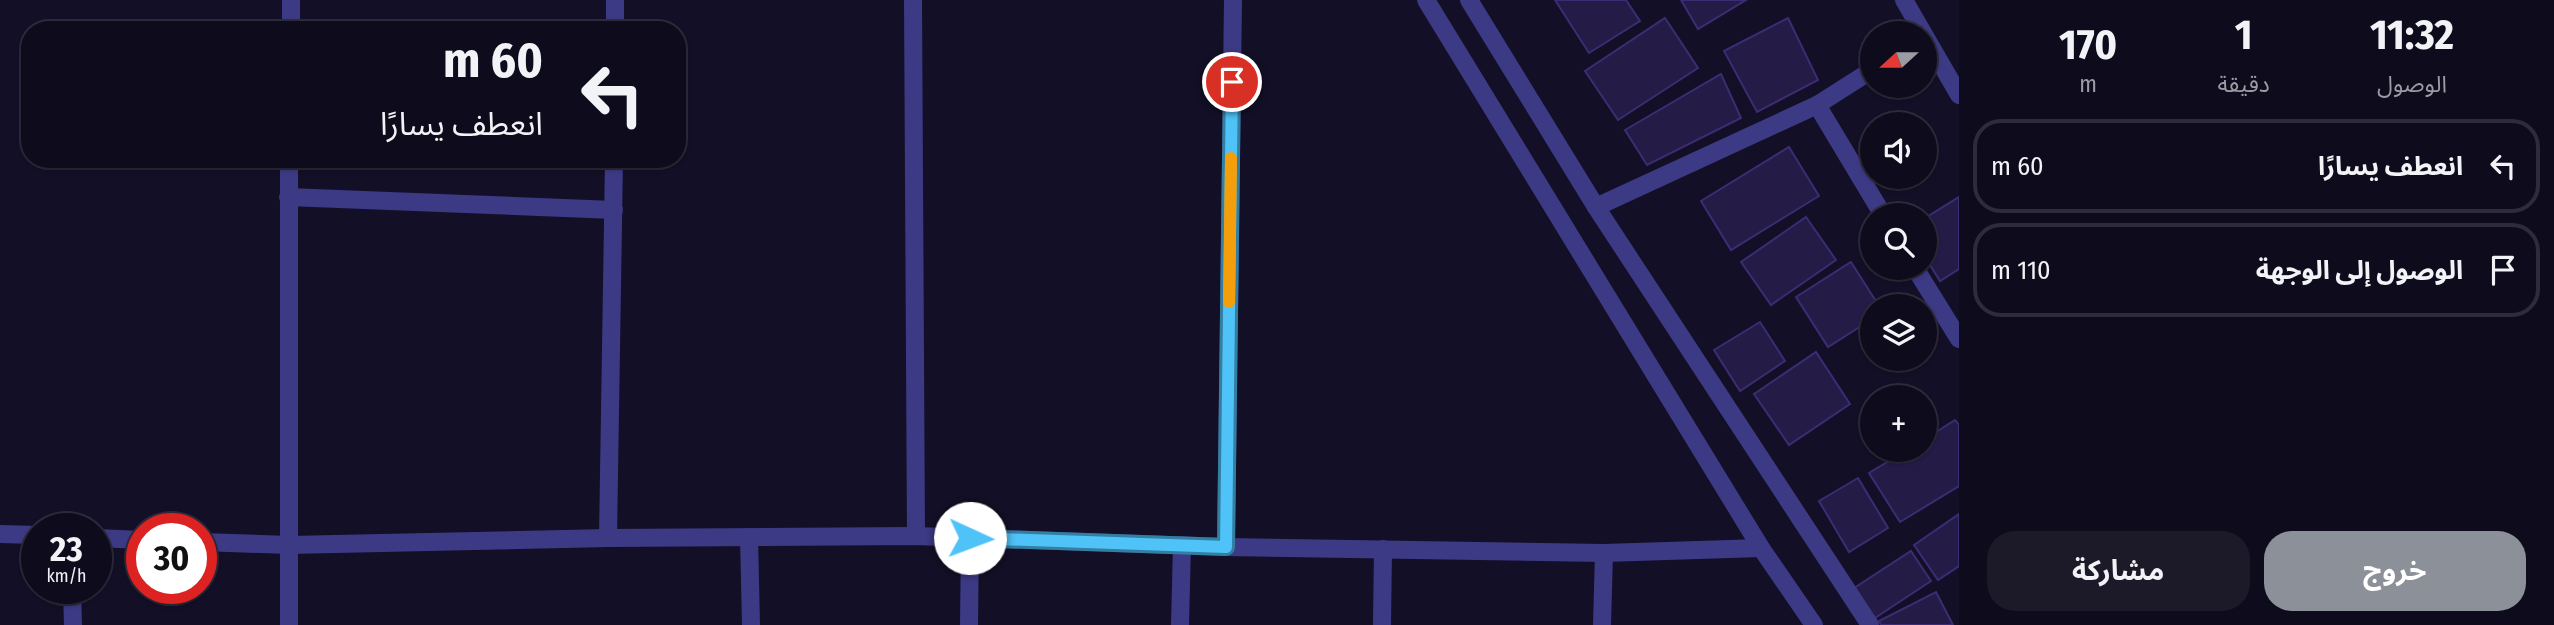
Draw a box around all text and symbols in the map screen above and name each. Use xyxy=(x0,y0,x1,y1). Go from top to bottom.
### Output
text: 1 xyxy=(2235,10,2252,60)
text: 11:32 xyxy=(2370,10,2454,60)
text: 170 xyxy=(2059,20,2117,70)
north arrow xyxy=(1860,21,1937,98)
map controls xyxy=(1860,21,1937,462)
text: 60 m xyxy=(443,31,543,90)
icon: left xyxy=(567,49,658,140)
pin xyxy=(1202,52,1262,112)
icon: arrive xyxy=(1213,63,1251,101)
text: m xyxy=(2079,70,2097,98)
text: دقيقة xyxy=(2217,70,2270,98)
text: الوصول xyxy=(2377,70,2447,98)
text: انعطف يسارًا xyxy=(380,105,543,143)
button: sound xyxy=(1860,112,1937,189)
icon: left xyxy=(2484,147,2522,185)
text: 60 m xyxy=(1991,151,2044,182)
text: انعطف يسارًا xyxy=(2318,151,2463,182)
button: search xyxy=(1860,203,1937,280)
icon: arrive xyxy=(2484,251,2522,289)
text: 110 m xyxy=(1991,255,2051,286)
text: الوصول إلى الوجهة xyxy=(2256,255,2463,286)
button: layers xyxy=(1860,294,1937,371)
button: + xyxy=(1860,385,1937,462)
position arrow xyxy=(933,501,1007,575)
speed limit sign: 30 xyxy=(126,513,217,604)
text: 23 xyxy=(50,528,83,570)
button: مشاركة xyxy=(1987,531,2250,611)
button: خروج xyxy=(2264,531,2526,611)
text: km/h xyxy=(46,565,87,587)

